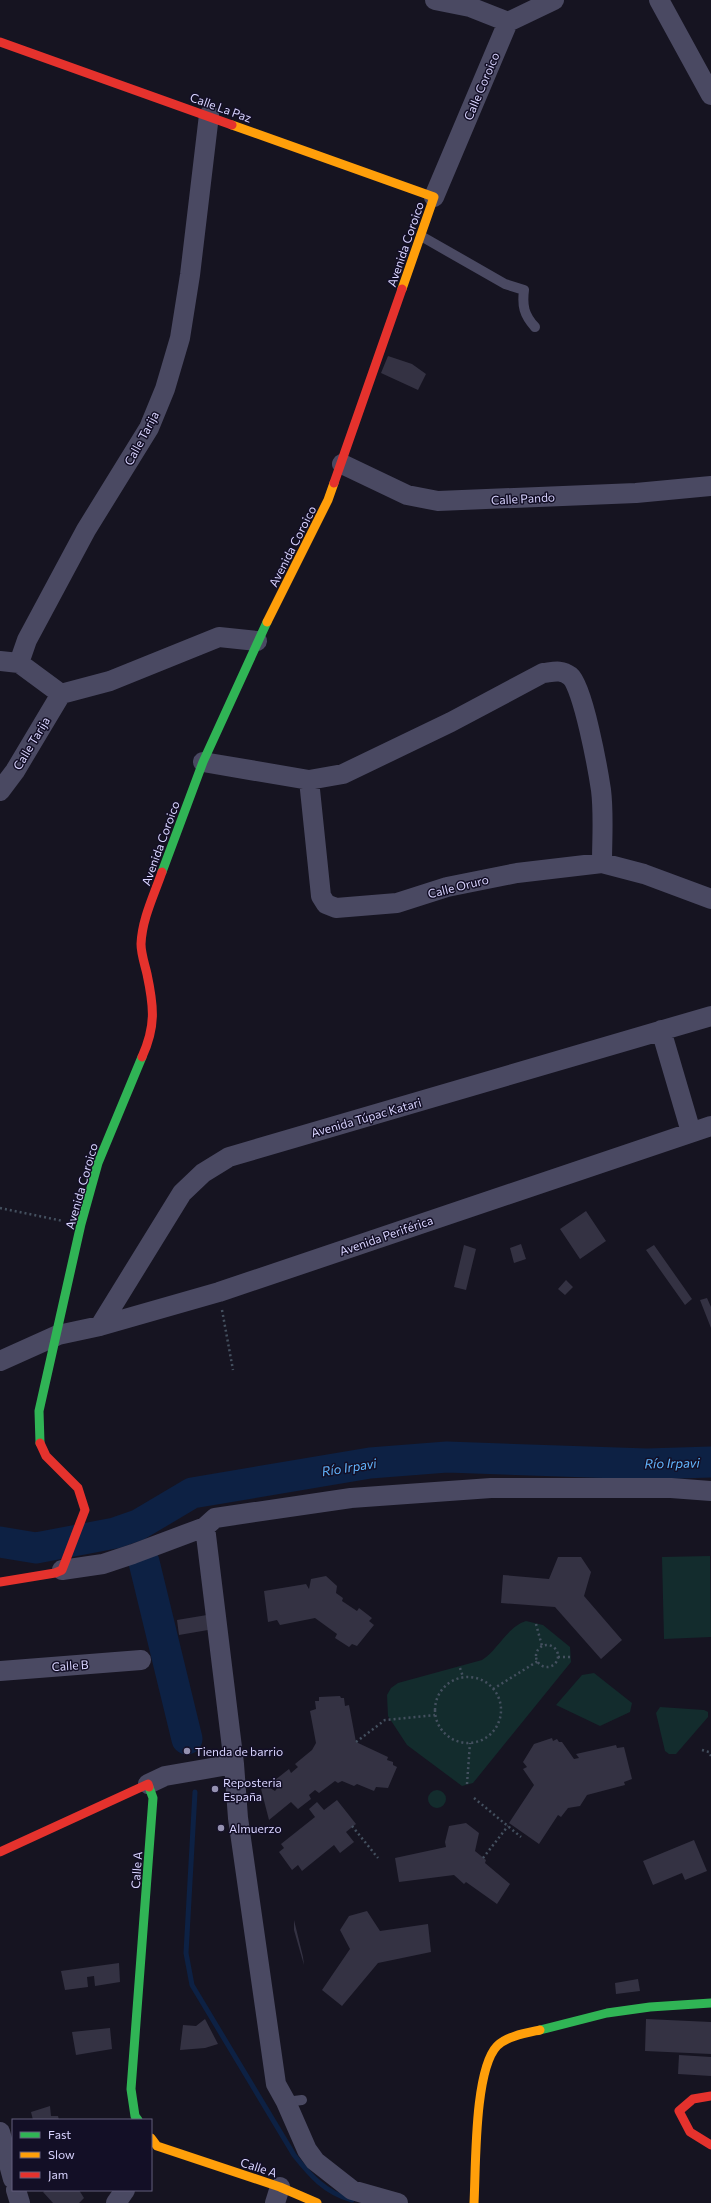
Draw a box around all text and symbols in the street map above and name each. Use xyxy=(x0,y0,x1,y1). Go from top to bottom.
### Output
street label: Calle Coroico xyxy=(460,50,502,122)
street label: Calle La Paz xyxy=(188,89,254,125)
street label: Avenida Coroico xyxy=(384,200,426,288)
street label: Calle Tarija xyxy=(121,409,161,467)
street label: Calle Pando xyxy=(491,489,555,507)
street label: Avenida Coroico xyxy=(266,503,318,589)
street label: Calle Tarija xyxy=(10,714,52,772)
street label: Avenida Coroico xyxy=(138,799,182,887)
street label: Calle Oruro xyxy=(426,872,490,900)
street label: Avenida Túpac Katari xyxy=(309,1095,423,1139)
street label: Avenida Coroico xyxy=(62,1141,100,1231)
street label: Avenida Periférica xyxy=(337,1212,435,1258)
water label: Río Irpavi xyxy=(320,1455,378,1479)
water label: Río Irpavi xyxy=(644,1455,700,1471)
street label: Calle B xyxy=(51,1657,89,1673)
place label: Tienda de barrio xyxy=(195,1744,283,1758)
marker: Tienda de barrio xyxy=(182,1746,192,1756)
place label: Reposteria España xyxy=(223,1775,282,1803)
marker: Reposteria España xyxy=(210,1784,220,1794)
place label: Almuerzo xyxy=(229,1821,282,1835)
marker: Almuerzo xyxy=(216,1823,226,1833)
street label: Calle A xyxy=(128,1851,144,1889)
legend xyxy=(12,2119,152,2191)
text: Fast xyxy=(48,2127,71,2141)
text: Slow xyxy=(48,2147,75,2161)
street label: Calle A xyxy=(239,2155,279,2179)
text: Jam xyxy=(48,2167,68,2182)

